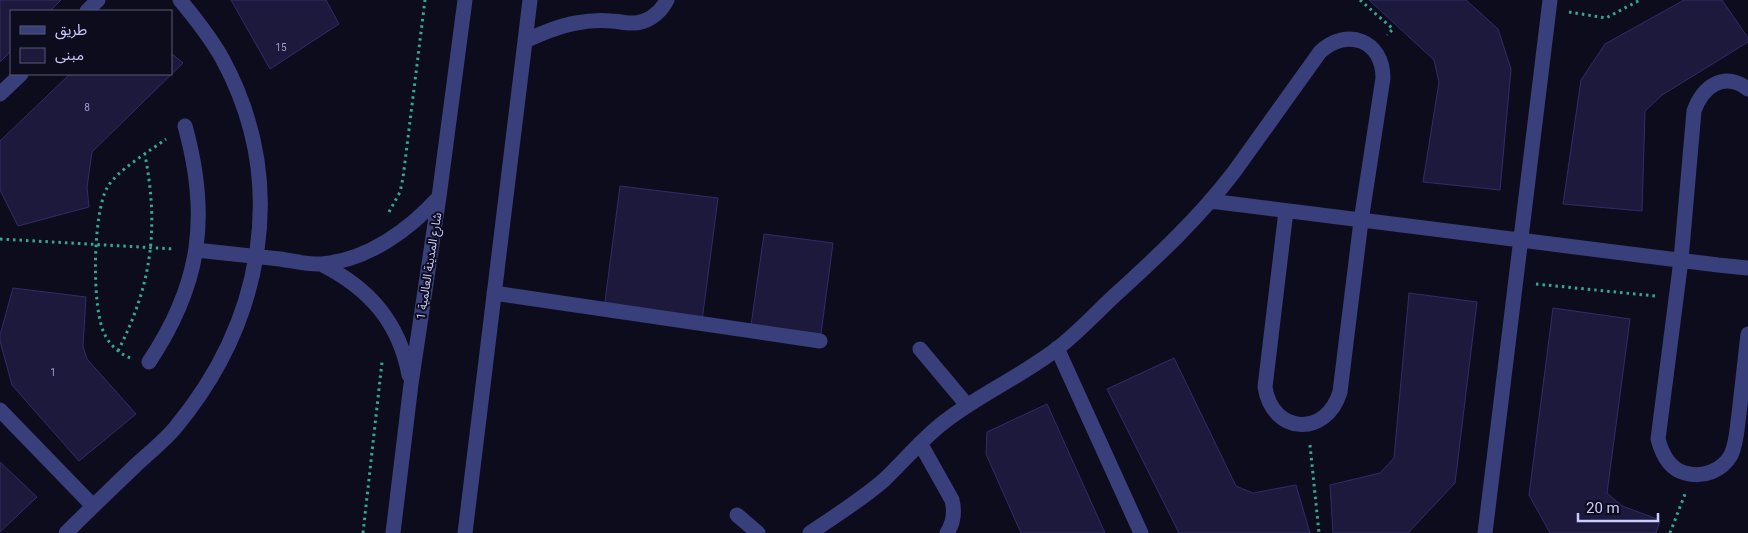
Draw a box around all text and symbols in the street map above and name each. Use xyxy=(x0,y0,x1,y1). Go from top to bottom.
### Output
legend xyxy=(10,10,172,75)
text: طريق xyxy=(55,21,87,40)
house number: 15 xyxy=(275,42,287,53)
text: مبنى xyxy=(55,46,84,64)
house number: 8 xyxy=(84,102,90,113)
street label: شارع المدينة العالمية 1 xyxy=(414,212,446,321)
house number: 1 xyxy=(50,367,56,378)
scale bar xyxy=(1578,490,1658,522)
text: 20 m xyxy=(1586,499,1620,517)

